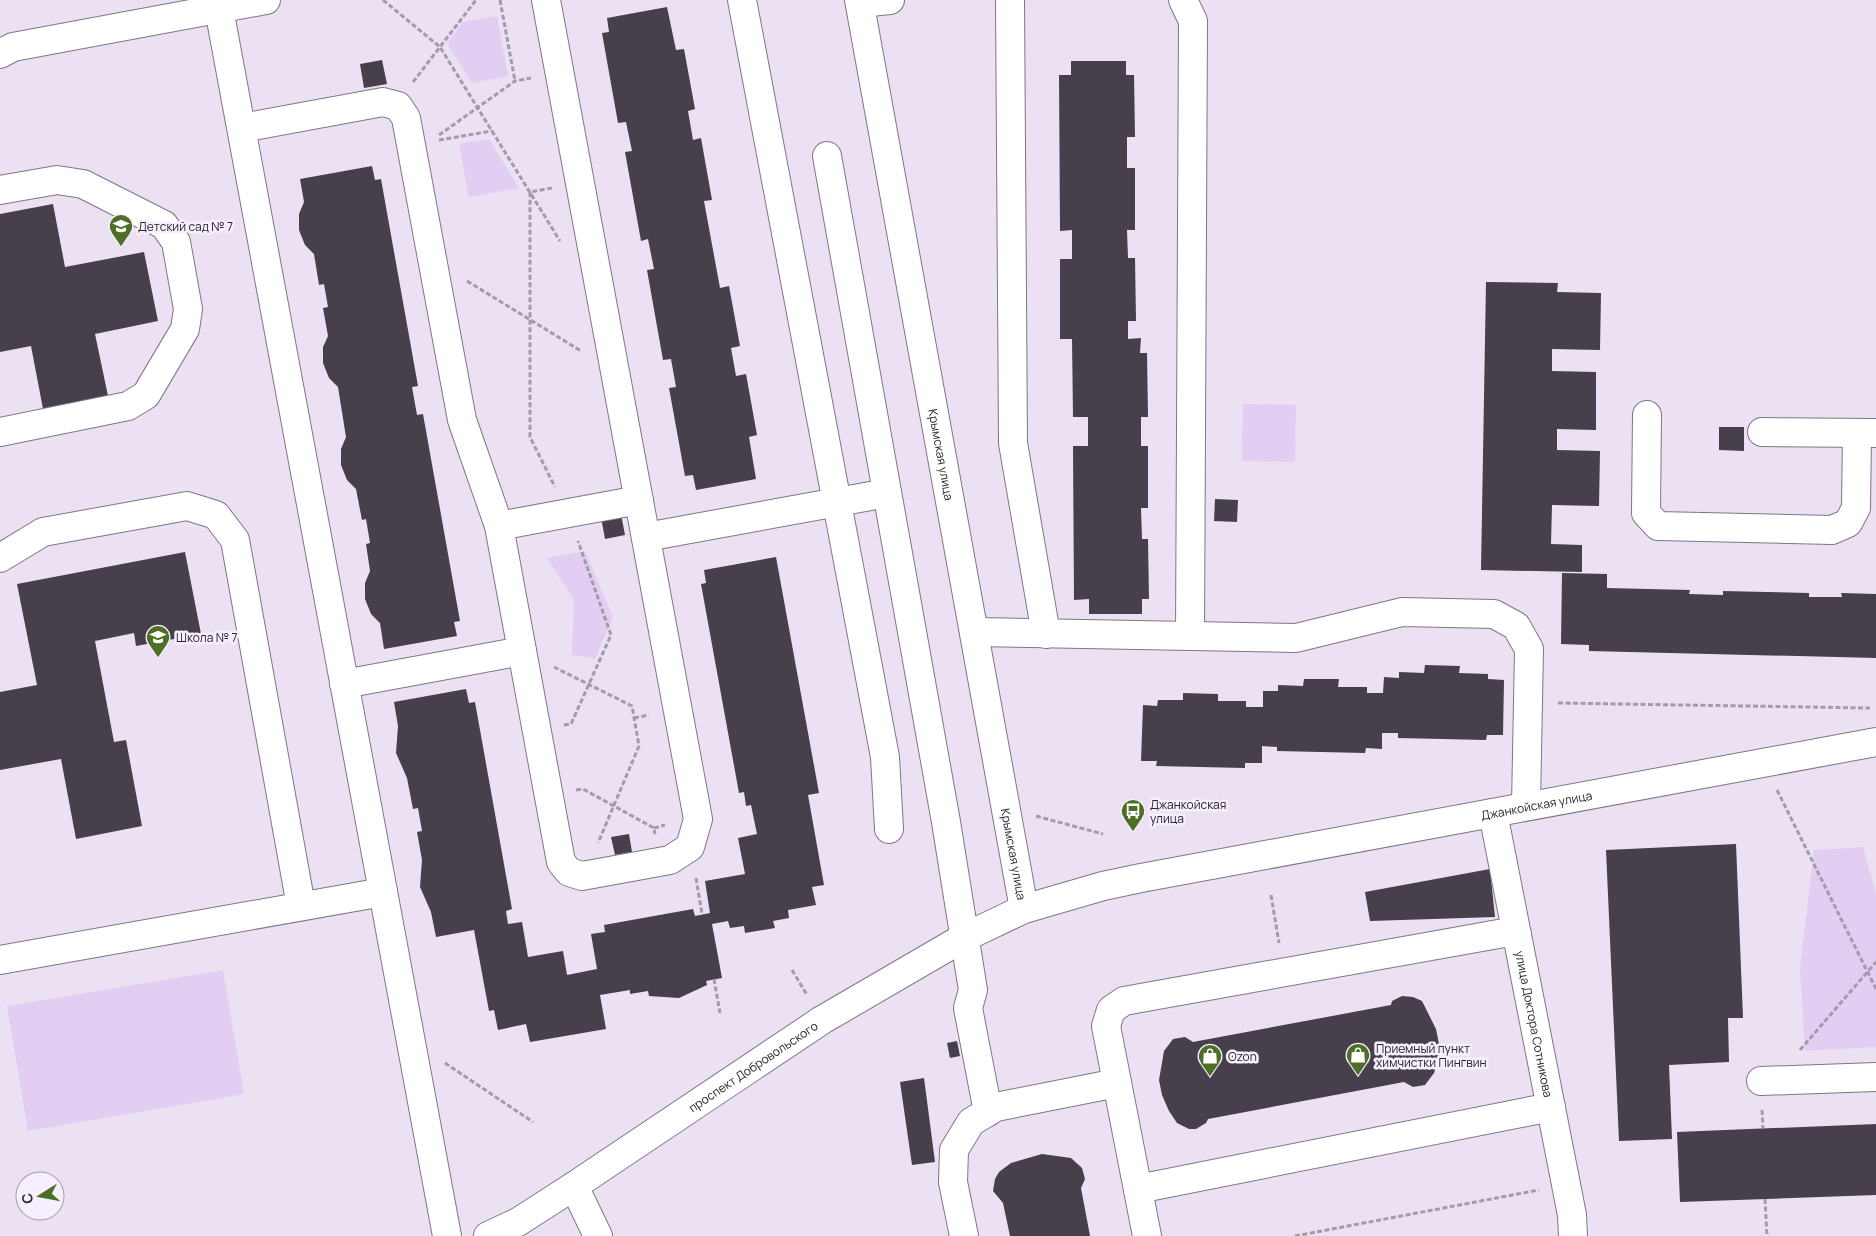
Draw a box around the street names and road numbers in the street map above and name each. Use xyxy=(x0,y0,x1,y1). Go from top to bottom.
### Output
street label: Крымская улица xyxy=(925,407,958,502)
street label: Джанкойская улица xyxy=(1479,786,1593,823)
street label: Крымская улица xyxy=(997,807,1031,901)
street label: улица Доктора Сотникова xyxy=(1512,949,1557,1099)
street label: проспект Добровольского xyxy=(685,1017,821,1116)

